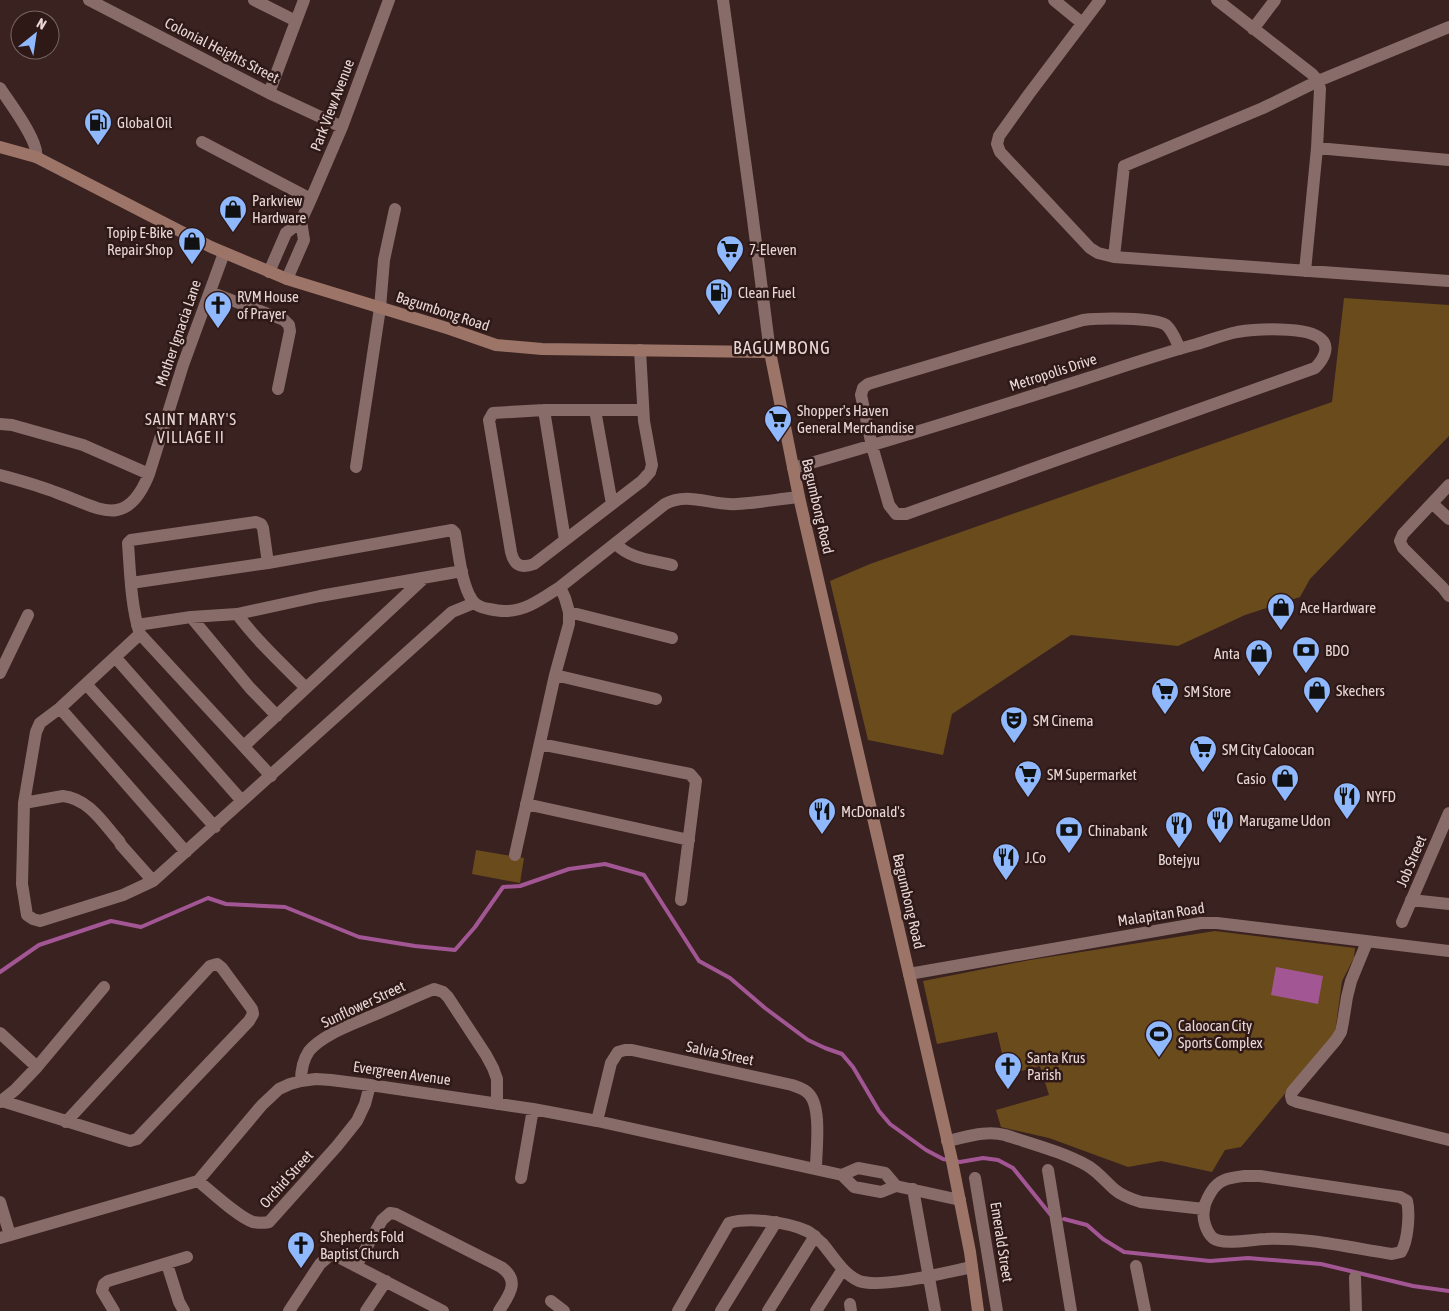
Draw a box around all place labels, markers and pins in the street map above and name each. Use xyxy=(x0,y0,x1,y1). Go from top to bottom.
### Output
fuel station icon: Global Oil xyxy=(83,107,113,146)
place label: Global Oil xyxy=(117,114,172,131)
place label: Parkview Hardware xyxy=(252,192,306,226)
shop icon: Parkview Hardware xyxy=(218,194,248,233)
place label: Topip E-Bike Repair Shop xyxy=(107,224,173,258)
shop icon: Topip E-Bike Repair Shop xyxy=(177,226,207,265)
supermarket icon: 7-Eleven xyxy=(715,234,745,273)
place label: 7-Eleven xyxy=(749,241,797,258)
fuel station icon: Clean Fuel xyxy=(704,277,734,316)
place label: Clean Fuel xyxy=(738,284,796,301)
place label: RVM House of Prayer xyxy=(237,288,299,322)
church icon: RVM House of Prayer xyxy=(203,290,233,329)
place label: Shopper's Haven General Merchandise xyxy=(797,402,914,436)
supermarket icon: Shopper's Haven General Merchandise xyxy=(763,404,793,443)
shop icon: Ace Hardware xyxy=(1266,592,1296,631)
place label: Ace Hardware xyxy=(1300,599,1376,616)
bank icon: BDO xyxy=(1291,635,1321,674)
shop icon: Anta xyxy=(1244,638,1274,677)
place label: BDO xyxy=(1325,642,1350,659)
place label: Anta xyxy=(1214,645,1240,662)
shop icon: Skechers xyxy=(1302,675,1332,714)
supermarket icon: SM Store xyxy=(1150,676,1180,715)
place label: Skechers xyxy=(1336,682,1385,699)
place label: SM Store xyxy=(1184,683,1231,700)
theatre icon: SM Cinema xyxy=(999,705,1029,744)
place label: SM Cinema xyxy=(1033,712,1093,729)
supermarket icon: SM City Caloocan xyxy=(1188,734,1218,773)
place label: SM City Caloocan xyxy=(1222,741,1315,758)
supermarket icon: SM Supermarket xyxy=(1013,759,1043,798)
shop icon: Casio xyxy=(1270,763,1300,802)
place label: SM Supermarket xyxy=(1047,766,1137,783)
place label: Casio xyxy=(1236,770,1266,787)
restaurant icon: NYFD xyxy=(1332,781,1362,820)
place label: NYFD xyxy=(1366,788,1396,805)
restaurant icon: McDonald's xyxy=(807,796,837,835)
place label: McDonald's xyxy=(841,803,905,820)
restaurant icon: Marugame Udon xyxy=(1205,805,1235,844)
restaurant icon: Botejyu xyxy=(1164,810,1194,849)
place label: Marugame Udon xyxy=(1239,812,1331,829)
bank icon: Chinabank xyxy=(1054,815,1084,854)
place label: Chinabank xyxy=(1088,822,1148,839)
restaurant icon: J.Co xyxy=(991,842,1021,881)
place label: J.Co xyxy=(1025,849,1046,866)
place label: Botejyu xyxy=(1158,851,1200,868)
place label: Caloocan City Sports Complex xyxy=(1178,1017,1263,1051)
sports icon: Caloocan City Sports Complex xyxy=(1144,1019,1174,1058)
place label: Santa Krus Parish xyxy=(1027,1049,1085,1083)
church icon: Santa Krus Parish xyxy=(993,1051,1023,1090)
place label: Shepherds Fold Baptist Church xyxy=(320,1228,404,1262)
church icon: Shepherds Fold Baptist Church xyxy=(286,1230,316,1269)

